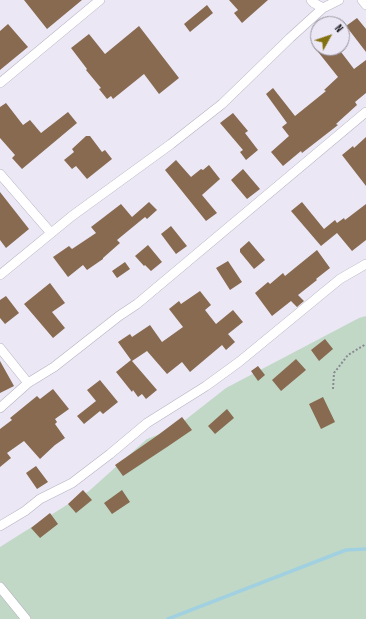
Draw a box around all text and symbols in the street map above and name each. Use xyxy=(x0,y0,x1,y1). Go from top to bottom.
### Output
north arrow xyxy=(310,16,350,56)
text: N xyxy=(332,22,346,35)

